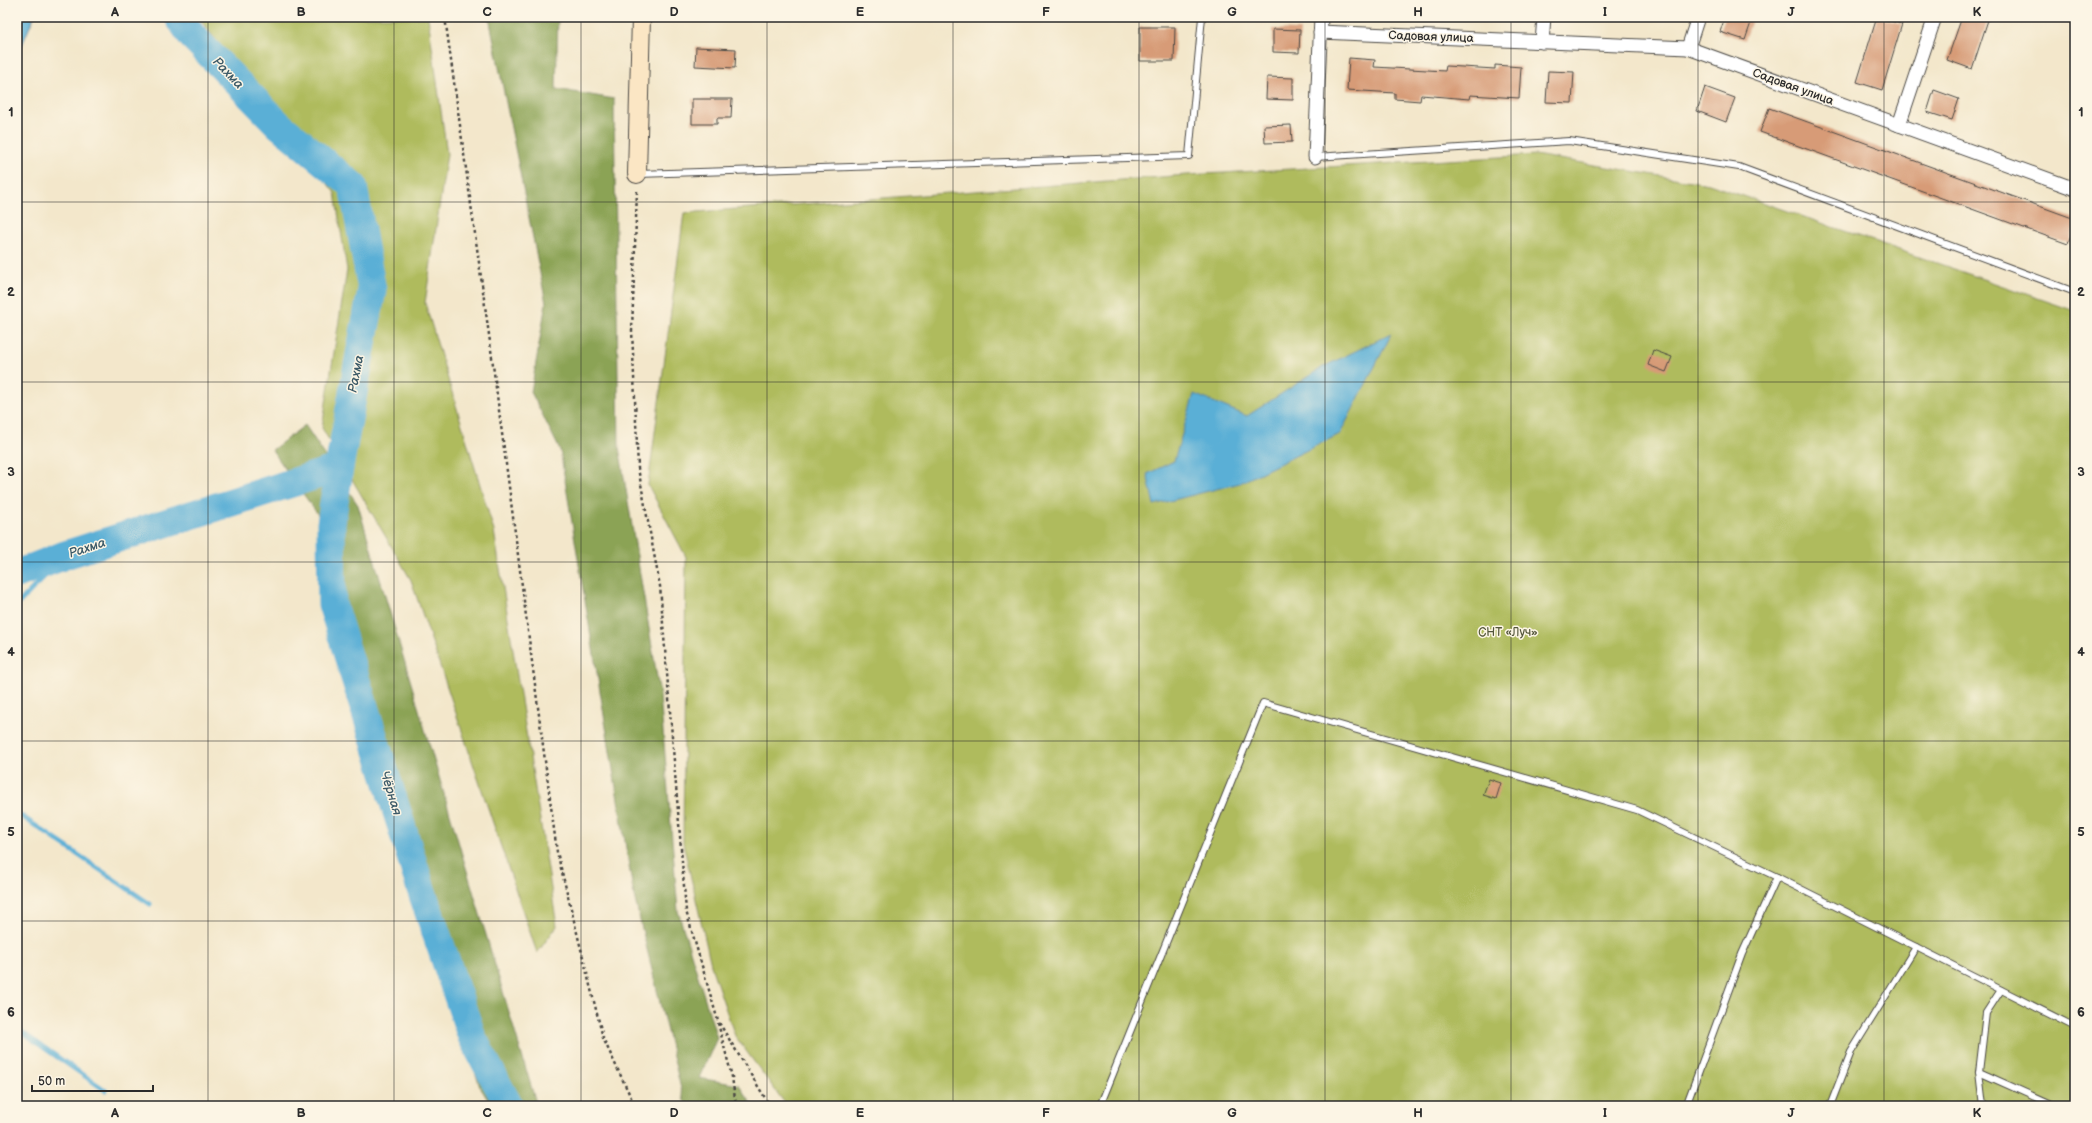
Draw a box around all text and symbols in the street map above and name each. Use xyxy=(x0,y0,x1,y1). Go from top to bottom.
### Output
text: A xyxy=(110,4,119,20)
text: B xyxy=(296,4,306,20)
text: C xyxy=(482,4,492,20)
text: D xyxy=(669,4,679,20)
text: E xyxy=(856,4,865,20)
text: F xyxy=(1042,4,1050,20)
text: G xyxy=(1227,4,1237,20)
text: H xyxy=(1413,4,1423,20)
text: I xyxy=(1603,4,1607,20)
text: J xyxy=(1787,4,1795,20)
text: K xyxy=(1973,4,1982,20)
street label: Садовая улица xyxy=(1388,28,1474,46)
water label: Рахма xyxy=(209,54,247,92)
street label: Садовая улица xyxy=(1750,65,1836,109)
text: 1 xyxy=(8,104,14,120)
text: 1 xyxy=(2078,104,2084,120)
text: 2 xyxy=(7,284,15,300)
text: 2 xyxy=(2077,284,2085,300)
water label: Рахма xyxy=(345,354,368,394)
text: 3 xyxy=(7,464,15,480)
text: 3 xyxy=(2077,464,2085,480)
water label: Рахма xyxy=(66,534,108,561)
park label: СНТ «Луч» xyxy=(1478,625,1538,640)
text: 4 xyxy=(7,644,15,660)
text: 4 xyxy=(2077,644,2085,660)
water label: Чёрная xyxy=(377,769,406,818)
text: 5 xyxy=(7,824,15,840)
text: 5 xyxy=(2077,824,2085,840)
text: 6 xyxy=(7,1004,15,1020)
text: 6 xyxy=(2077,1004,2085,1020)
scale bar xyxy=(32,1067,153,1093)
text: 50 m xyxy=(38,1074,65,1089)
text: A xyxy=(110,1105,119,1121)
text: B xyxy=(296,1105,306,1121)
text: C xyxy=(482,1105,492,1121)
text: D xyxy=(669,1105,679,1121)
text: E xyxy=(856,1105,865,1121)
text: F xyxy=(1042,1105,1050,1121)
text: G xyxy=(1227,1105,1237,1121)
text: H xyxy=(1413,1105,1423,1121)
text: I xyxy=(1603,1105,1607,1121)
text: J xyxy=(1787,1105,1795,1121)
text: K xyxy=(1973,1105,1982,1121)

